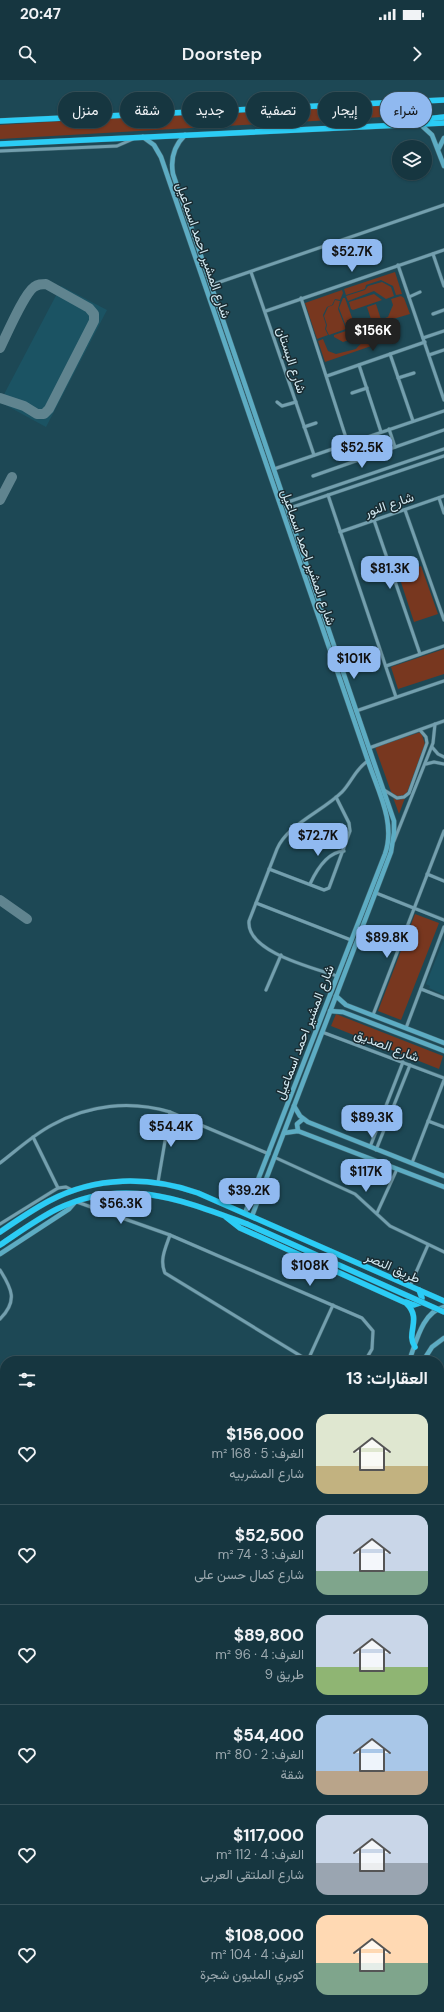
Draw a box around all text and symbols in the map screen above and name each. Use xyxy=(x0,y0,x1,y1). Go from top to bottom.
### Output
text: 20:47 xyxy=(20,4,61,24)
text: Doorstep xyxy=(182,42,262,66)
icon: search xyxy=(16,43,38,65)
icon: forward xyxy=(406,43,428,65)
chip: منزل xyxy=(58,92,112,128)
chip: شقة xyxy=(120,92,174,128)
chip: جديد xyxy=(182,92,238,128)
chip: تصفية xyxy=(246,92,310,128)
chip: إيجار xyxy=(318,92,372,128)
chip: شراء xyxy=(380,92,432,128)
map controls xyxy=(392,140,432,180)
button: layers xyxy=(392,140,432,180)
street label: شارع المشير احمد اسماعيل xyxy=(171,180,235,321)
pin: $52.7K xyxy=(319,239,385,273)
text: $52.7K xyxy=(331,243,373,260)
pin: $156K xyxy=(345,318,401,352)
text: $156K xyxy=(354,322,392,339)
street label: شارع البستان xyxy=(272,325,310,396)
pin: $52.5K xyxy=(329,435,395,469)
text: $52.5K xyxy=(340,439,384,456)
street label: شارع المشير احمد اسماعيل xyxy=(276,487,340,628)
street label: شارع النور xyxy=(361,488,416,522)
pin: $81.3K xyxy=(357,556,423,590)
text: $81.3K xyxy=(370,560,410,577)
pin: $101K xyxy=(326,646,382,680)
text: $101K xyxy=(337,650,371,667)
pin: $72.7K xyxy=(285,823,351,857)
text: $72.7K xyxy=(298,827,338,844)
pin: $89.8K xyxy=(354,925,420,959)
text: $89.8K xyxy=(365,929,409,946)
street label: شارع المشير احمد اسماعيل xyxy=(271,962,339,1102)
street label: شارع الصديق xyxy=(351,1025,422,1067)
pin: $89.3K xyxy=(339,1105,405,1139)
text: $89.3K xyxy=(350,1109,394,1126)
pin: $54.4K xyxy=(138,1114,204,1148)
text: $54.4K xyxy=(149,1118,193,1135)
pin: $117K xyxy=(338,1159,394,1193)
text: $117K xyxy=(350,1163,382,1180)
pin: $39.2K xyxy=(216,1178,282,1212)
text: $39.2K xyxy=(228,1182,270,1199)
pin: $56.3K xyxy=(88,1191,154,1225)
text: $56.3K xyxy=(99,1195,143,1212)
street label: طريق النصر xyxy=(362,1247,423,1287)
pin: $108K xyxy=(282,1253,338,1287)
text: $108K xyxy=(291,1257,329,1274)
text: العقارات: 13 xyxy=(346,1367,428,1389)
icon: filters xyxy=(16,1369,38,1391)
text: $156,000 xyxy=(226,1423,304,1445)
icon: home xyxy=(348,1430,396,1478)
icon: heart xyxy=(16,1443,38,1465)
text: الغرف: 5 · 168 m² xyxy=(211,1445,304,1462)
text: شارع المشربيه xyxy=(229,1465,304,1482)
text: $52,500 xyxy=(235,1524,304,1546)
icon: home xyxy=(348,1531,396,1579)
icon: heart xyxy=(16,1544,38,1566)
text: الغرف: 3 · 74 m² xyxy=(218,1546,304,1563)
text: شارع كمال حسن على xyxy=(194,1566,304,1583)
text: $89,800 xyxy=(234,1624,304,1646)
icon: home xyxy=(348,1631,396,1679)
icon: heart xyxy=(16,1644,38,1666)
text: الغرف: 4 · 96 m² xyxy=(215,1646,304,1663)
text: طريق 9 xyxy=(265,1666,304,1683)
text: $54,400 xyxy=(233,1724,304,1746)
icon: home xyxy=(348,1731,396,1779)
icon: heart xyxy=(16,1744,38,1766)
text: الغرف: 2 · 80 m² xyxy=(215,1746,304,1763)
text: شقة xyxy=(281,1766,304,1783)
text: $117,000 xyxy=(233,1824,304,1846)
icon: home xyxy=(348,1831,396,1879)
icon: heart xyxy=(16,1844,38,1866)
text: الغرف: 4 · 112 m² xyxy=(216,1846,304,1863)
text: شارع الملتقى العربى xyxy=(200,1866,304,1883)
text: $108,000 xyxy=(225,1924,304,1946)
icon: home xyxy=(348,1931,396,1979)
icon: heart xyxy=(16,1944,38,1966)
text: الغرف: 4 · 104 m² xyxy=(211,1946,304,1963)
text: كوبري المليون شجرة xyxy=(200,1966,304,1983)

